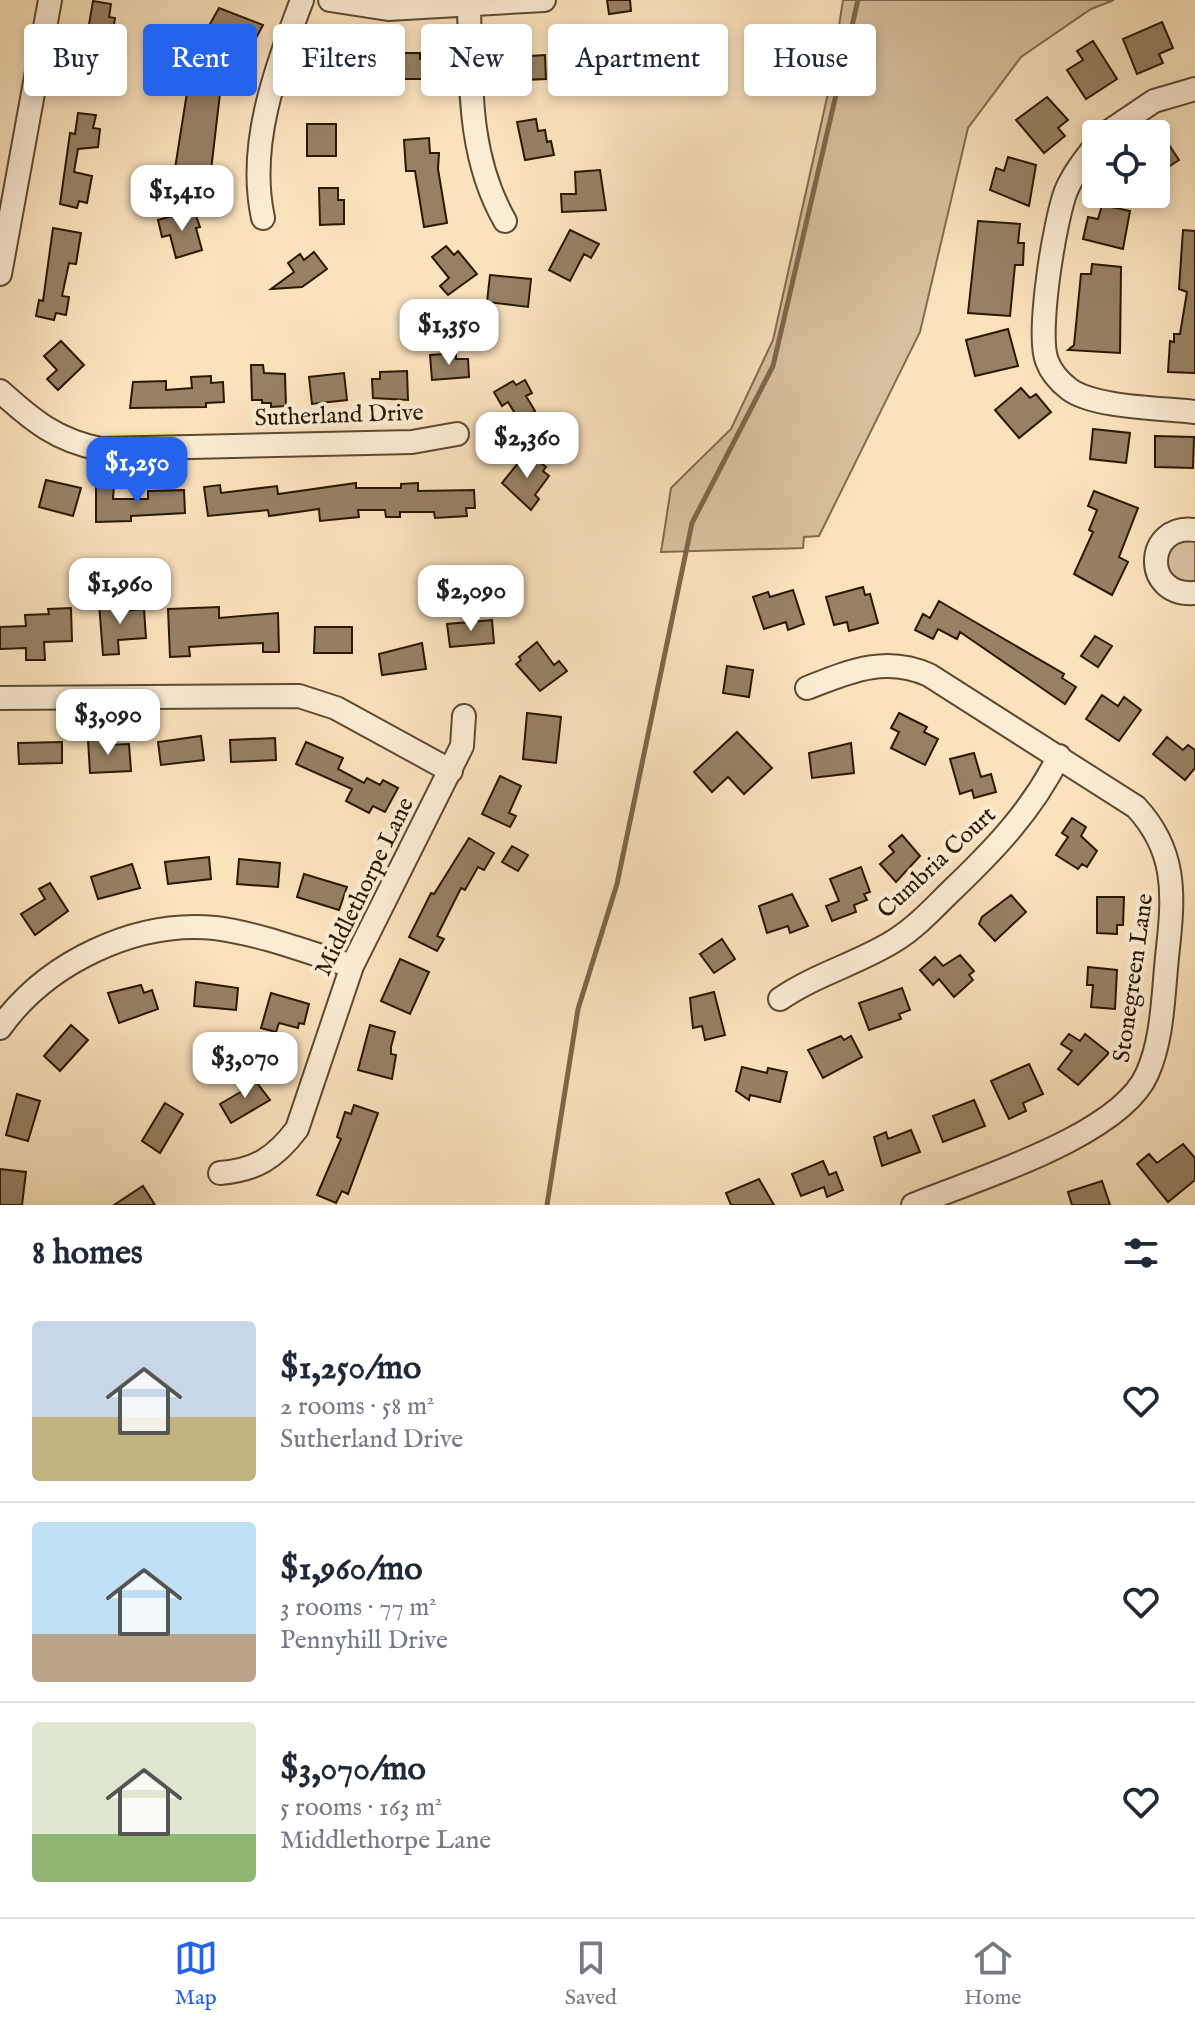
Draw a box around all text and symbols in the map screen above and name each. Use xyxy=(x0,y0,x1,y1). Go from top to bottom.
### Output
chip: Buy xyxy=(24,24,127,96)
chip: Rent xyxy=(143,24,257,96)
chip: Filters xyxy=(273,24,405,96)
chip: New xyxy=(421,24,532,96)
chip: Apartment xyxy=(548,24,728,96)
chip: House xyxy=(744,24,876,96)
map controls xyxy=(1082,120,1170,208)
button: locate xyxy=(1082,120,1170,208)
pin: $1,410 xyxy=(117,165,247,233)
text: $1,410 xyxy=(149,174,215,207)
pin: $1,350 xyxy=(384,299,514,367)
text: $1,350 xyxy=(418,308,480,341)
street label: Sutherland Drive xyxy=(254,398,424,434)
pin: $2,360 xyxy=(462,412,592,480)
text: $2,360 xyxy=(494,421,560,454)
pin: $1,250 xyxy=(72,437,202,505)
text: $1,250 xyxy=(104,446,170,479)
pin: $1,960 xyxy=(55,558,185,626)
pin: $2,090 xyxy=(406,565,536,633)
text: $1,960 xyxy=(87,567,153,600)
text: $2,090 xyxy=(436,574,506,607)
pin: $3,090 xyxy=(43,689,173,757)
text: $3,090 xyxy=(74,698,142,731)
street label: Middlethorpe Lane xyxy=(308,793,422,981)
street label: Cumbria Court xyxy=(871,800,1003,926)
street label: Stonegreen Lane xyxy=(1107,892,1161,1064)
pin: $3,070 xyxy=(180,1032,310,1100)
text: $3,070 xyxy=(211,1041,279,1074)
icon: filters xyxy=(1119,1231,1163,1275)
text: 8 homes xyxy=(32,1232,143,1275)
text: $1,250/mo xyxy=(280,1347,421,1390)
icon: home xyxy=(96,1353,192,1449)
icon: heart xyxy=(1119,1379,1163,1423)
text: 2 rooms · 58 m² xyxy=(280,1390,434,1423)
text: Sutherland Drive xyxy=(280,1423,463,1456)
text: $1,960/mo xyxy=(280,1548,422,1591)
icon: home xyxy=(96,1554,192,1650)
icon: heart xyxy=(1119,1580,1163,1624)
text: 3 rooms · 77 m² xyxy=(280,1591,437,1624)
text: Pennyhill Drive xyxy=(280,1624,448,1657)
text: $3,070/mo xyxy=(280,1748,426,1791)
icon: home xyxy=(96,1754,192,1850)
icon: heart xyxy=(1119,1780,1163,1824)
text: 5 rooms · 163 m² xyxy=(280,1791,442,1824)
text: Middlethorpe Lane xyxy=(280,1824,491,1857)
tab: Map xyxy=(174,1936,218,2012)
tab: Saved xyxy=(565,1936,617,2012)
tab: Home xyxy=(964,1936,1021,2012)

